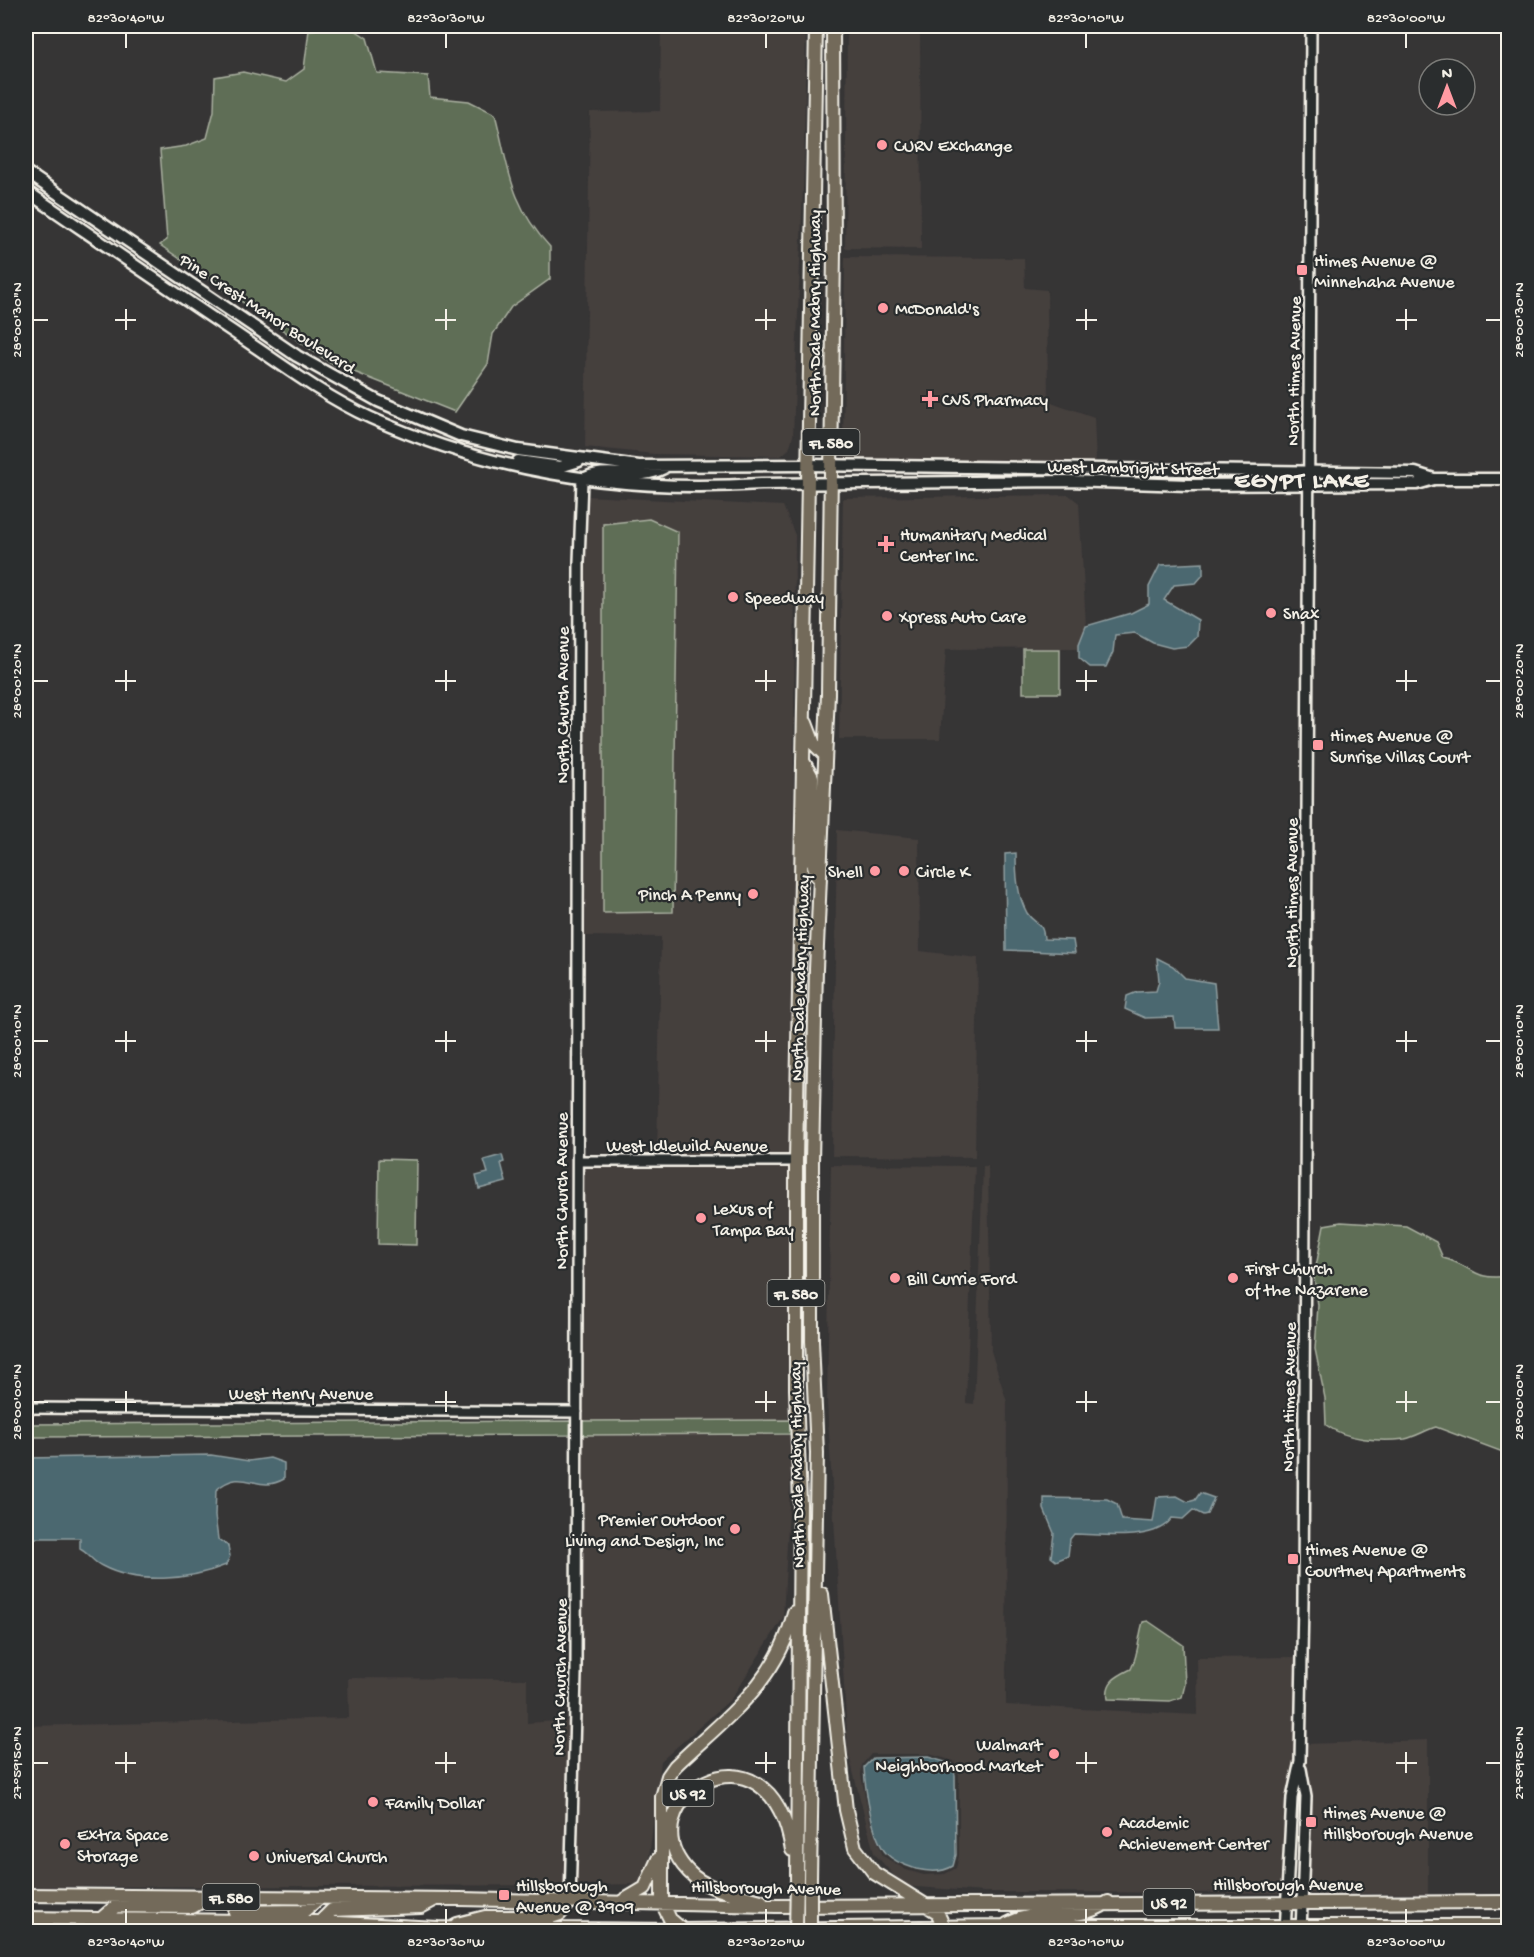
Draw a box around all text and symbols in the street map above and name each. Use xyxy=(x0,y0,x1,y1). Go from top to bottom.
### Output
text: 82°30'40"W xyxy=(87,10,165,28)
text: 82°30'30"W xyxy=(407,10,485,28)
text: 82°30'20"W xyxy=(727,10,805,28)
text: 82°30'10"W xyxy=(1048,10,1124,28)
text: 82°30'00"W xyxy=(1367,10,1445,28)
north arrow xyxy=(1417,57,1477,117)
text: N xyxy=(1442,66,1453,85)
place label: CURV Exchange xyxy=(894,137,1013,158)
marker: CURV Exchange xyxy=(875,138,889,152)
street label: North Dale Mabry Highway xyxy=(806,210,827,416)
street label: Pine Crest Manor Boulevard xyxy=(174,250,360,381)
place label: Himes Avenue @ Minnehaha Avenue xyxy=(1314,252,1455,294)
marker: Himes Avenue @ Minnehaha Avenue xyxy=(1295,263,1309,277)
text: 28°00'30"N xyxy=(9,282,27,358)
text: 28°00'30"N xyxy=(1511,282,1529,358)
street label: North Himes Avenue xyxy=(1284,295,1307,446)
place label: McDonald's xyxy=(895,300,980,321)
marker: McDonald's xyxy=(876,301,890,315)
place label: CVS Pharmacy xyxy=(942,391,1048,412)
marker: CVS Pharmacy xyxy=(923,392,937,406)
road number: FL 580 xyxy=(802,429,860,455)
street label: West Lambright Street xyxy=(1047,458,1221,482)
district label: EGYPT LAKE xyxy=(1234,468,1370,497)
place label: Humanitary Medical Center Inc. xyxy=(900,526,1047,568)
marker: Humanitary Medical Center Inc. xyxy=(877,535,895,553)
place label: Speedway xyxy=(745,589,824,610)
marker: Speedway xyxy=(726,590,740,604)
place label: Snax xyxy=(1283,605,1320,626)
marker: Snax xyxy=(1264,606,1278,620)
place label: Xpress Auto Care xyxy=(898,608,1027,629)
marker: Xpress Auto Care xyxy=(880,609,894,623)
street label: North Church Avenue xyxy=(554,626,575,784)
text: 28°00'20"N xyxy=(9,643,27,719)
text: 28°00'20"N xyxy=(1511,643,1529,719)
place label: Himes Avenue @ Sunrise Villas Court xyxy=(1330,727,1471,769)
marker: Himes Avenue @ Sunrise Villas Court xyxy=(1311,738,1325,752)
street label: North Himes Avenue xyxy=(1283,817,1304,968)
place label: Shell xyxy=(828,863,863,884)
place label: Circle K xyxy=(916,863,972,884)
marker: Shell xyxy=(868,864,882,878)
marker: Circle K xyxy=(897,864,911,878)
street label: North Dale Mabry Highway xyxy=(787,874,816,1082)
place label: Pinch A Penny xyxy=(638,886,741,907)
marker: Pinch A Penny xyxy=(746,887,760,901)
text: 28°00'10"N xyxy=(9,1004,27,1078)
text: 28°00'10"N xyxy=(1511,1004,1529,1078)
street label: North Church Avenue xyxy=(553,1112,574,1270)
street label: West Idlewild Avenue xyxy=(606,1137,769,1158)
place label: Lexus of Tampa Bay xyxy=(712,1200,794,1242)
marker: Lexus of Tampa Bay xyxy=(694,1211,708,1225)
place label: First Church of the Nazarene xyxy=(1244,1260,1369,1302)
place label: Bill Currie Ford xyxy=(906,1270,1018,1291)
marker: Bill Currie Ford xyxy=(888,1271,902,1285)
marker: First Church of the Nazarene xyxy=(1226,1271,1240,1285)
road number: FL 580 xyxy=(768,1280,824,1306)
street label: North Himes Avenue xyxy=(1279,1321,1302,1472)
street label: North Dale Mabry Highway xyxy=(786,1361,811,1568)
text: 28°00'00"N xyxy=(9,1364,27,1440)
text: 28°00'00"N xyxy=(1511,1364,1529,1440)
street label: West Henry Avenue xyxy=(229,1385,374,1406)
place label: Premier Outdoor Living and Design, Inc xyxy=(565,1511,725,1553)
marker: Premier Outdoor Living and Design, Inc xyxy=(728,1522,742,1536)
place label: Himes Avenue @ Courtney Apartments xyxy=(1305,1541,1466,1583)
marker: Himes Avenue @ Courtney Apartments xyxy=(1286,1552,1300,1566)
street label: North Church Avenue xyxy=(550,1598,573,1756)
text: 27°59'50"N xyxy=(9,1726,27,1800)
text: 27°59'50"N xyxy=(1511,1726,1529,1800)
place label: Walmart Neighborhood Market xyxy=(875,1736,1044,1778)
marker: Walmart Neighborhood Market xyxy=(1047,1747,1061,1761)
road number: US 92 xyxy=(662,1780,714,1806)
place label: Family Dollar xyxy=(384,1794,485,1815)
marker: Family Dollar xyxy=(366,1795,380,1809)
place label: Himes Avenue @ Hillsborough Avenue xyxy=(1323,1804,1474,1846)
place label: Academic Achievement Center xyxy=(1119,1814,1270,1856)
marker: Himes Avenue @ Hillsborough Avenue xyxy=(1304,1815,1318,1829)
marker: Academic Achievement Center xyxy=(1100,1825,1114,1839)
place label: Extra Space Storage xyxy=(77,1826,169,1868)
marker: Extra Space Storage xyxy=(58,1837,72,1851)
place label: Universal Church xyxy=(266,1848,388,1869)
marker: Universal Church xyxy=(247,1849,261,1863)
street label: Hillsborough Avenue xyxy=(1213,1876,1364,1897)
place label: Hillsborough Avenue @ 3909 xyxy=(516,1877,634,1919)
street label: Hillsborough Avenue xyxy=(691,1878,842,1901)
road number: FL 580 xyxy=(202,1884,260,1910)
marker: Hillsborough Avenue @ 3909 xyxy=(497,1888,511,1902)
road number: US 92 xyxy=(1144,1889,1194,1915)
text: 82°30'40"W xyxy=(87,1934,165,1952)
text: 82°30'30"W xyxy=(407,1934,485,1952)
text: 82°30'20"W xyxy=(727,1934,805,1952)
text: 82°30'10"W xyxy=(1048,1934,1124,1952)
text: 82°30'00"W xyxy=(1367,1934,1445,1952)

